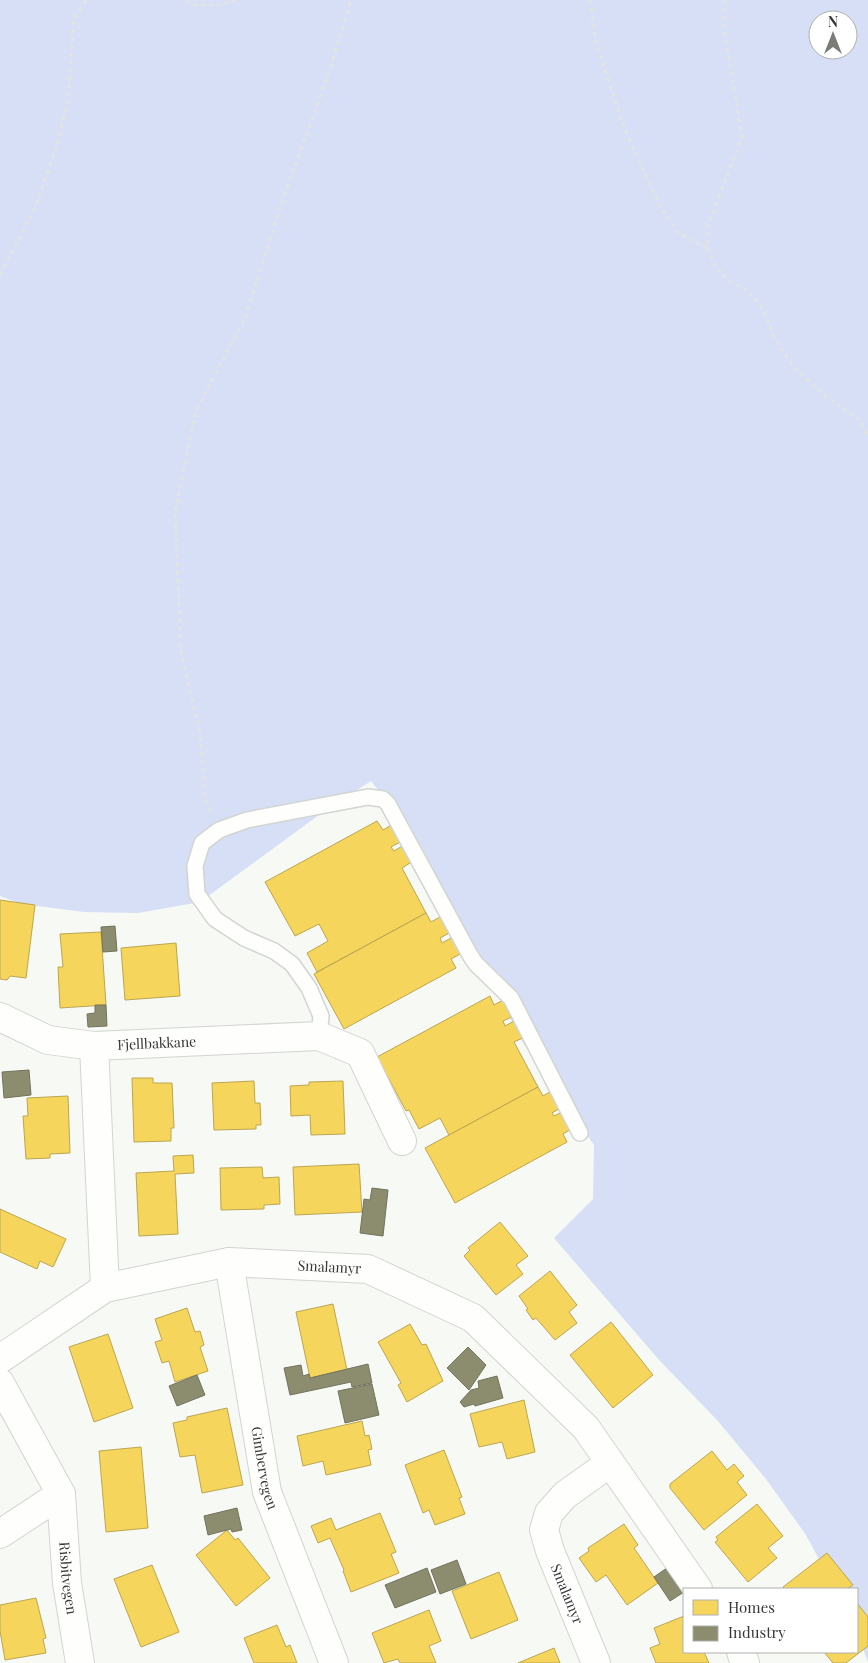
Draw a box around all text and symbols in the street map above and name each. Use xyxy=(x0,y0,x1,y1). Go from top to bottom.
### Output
north arrow xyxy=(808,10,858,60)
text: N xyxy=(828,12,838,31)
street label: Fjellbakkane xyxy=(117,1031,197,1054)
street label: Smalamyr xyxy=(297,1255,362,1278)
street label: Gimbervegen xyxy=(247,1425,283,1513)
street label: Risbitvegen xyxy=(55,1541,82,1616)
street label: Smalamyr xyxy=(547,1561,588,1628)
legend xyxy=(683,1588,858,1653)
text: Homes xyxy=(728,1597,775,1617)
text: Industry xyxy=(728,1622,786,1642)

